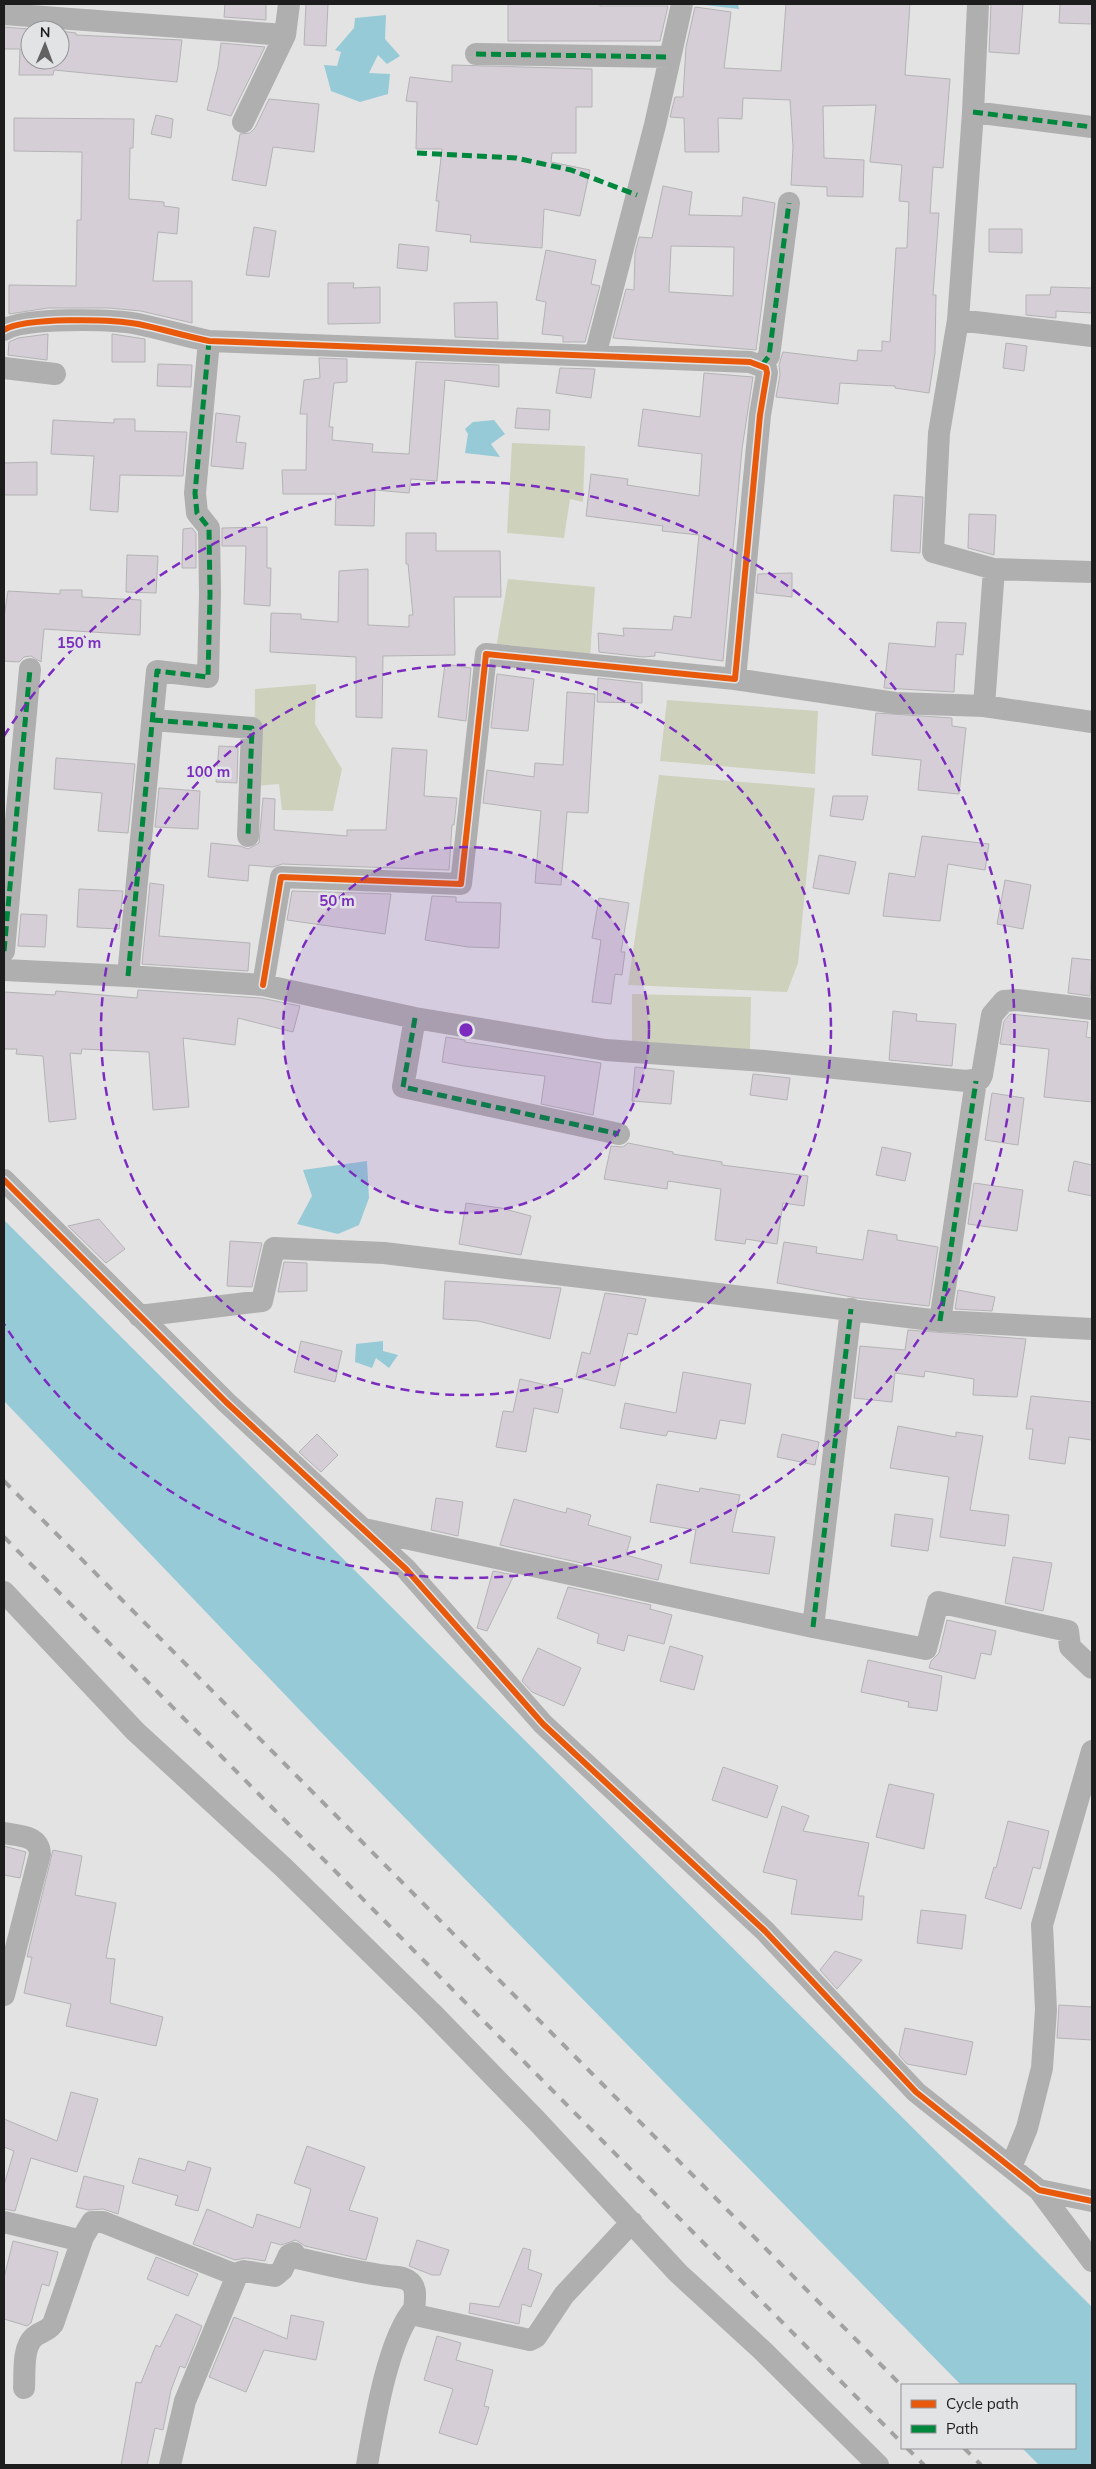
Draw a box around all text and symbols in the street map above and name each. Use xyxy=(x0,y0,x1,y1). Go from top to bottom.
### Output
north arrow xyxy=(20,20,70,70)
text: N xyxy=(40,23,51,41)
text: 150 m xyxy=(57,633,101,652)
text: 100 m xyxy=(186,762,230,781)
text: 50 m xyxy=(319,891,355,910)
centre of rings xyxy=(457,1021,475,1039)
legend xyxy=(901,2384,1076,2449)
text: Cycle path xyxy=(946,2394,1019,2413)
text: Path xyxy=(946,2419,978,2438)

